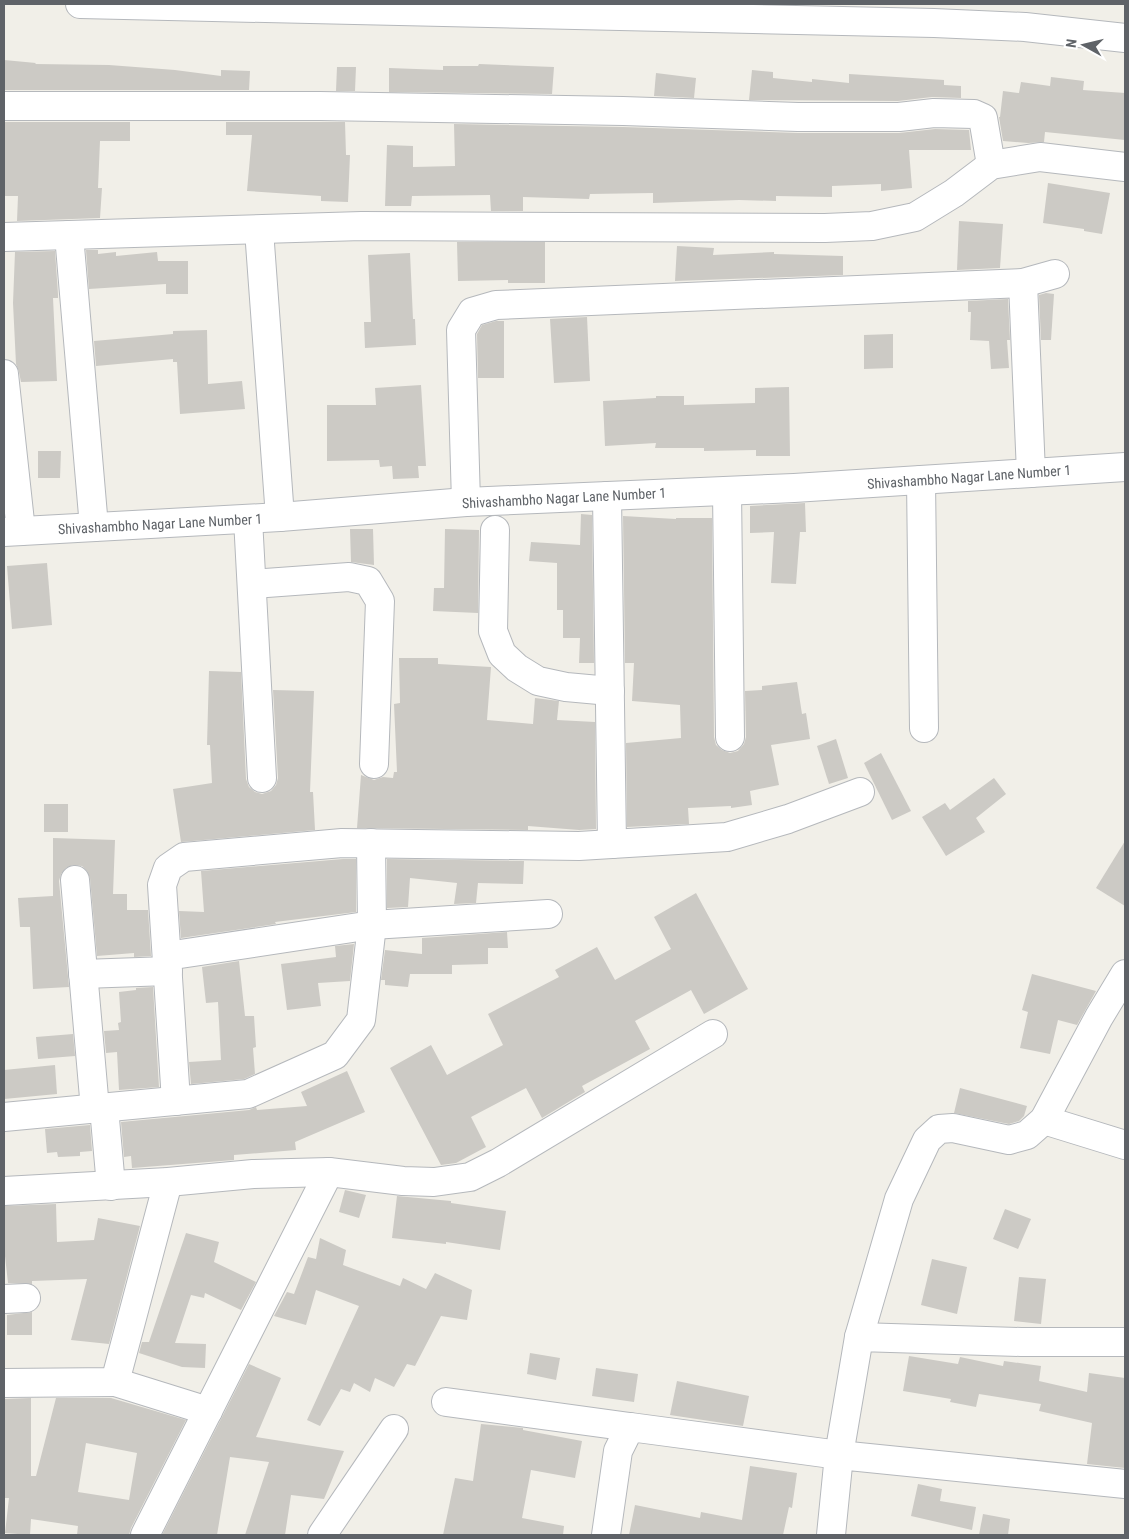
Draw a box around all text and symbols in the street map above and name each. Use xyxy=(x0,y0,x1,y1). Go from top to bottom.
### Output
north arrow xyxy=(1059,20,1109,70)
text: N xyxy=(1063,38,1080,49)
street label: Shivashambho Nagar Lane Number 1 xyxy=(867,462,1071,492)
street label: Shivashambho Nagar Lane Number 1 xyxy=(462,485,666,511)
street label: Shivashambho Nagar Lane Number 1 xyxy=(58,511,262,537)

